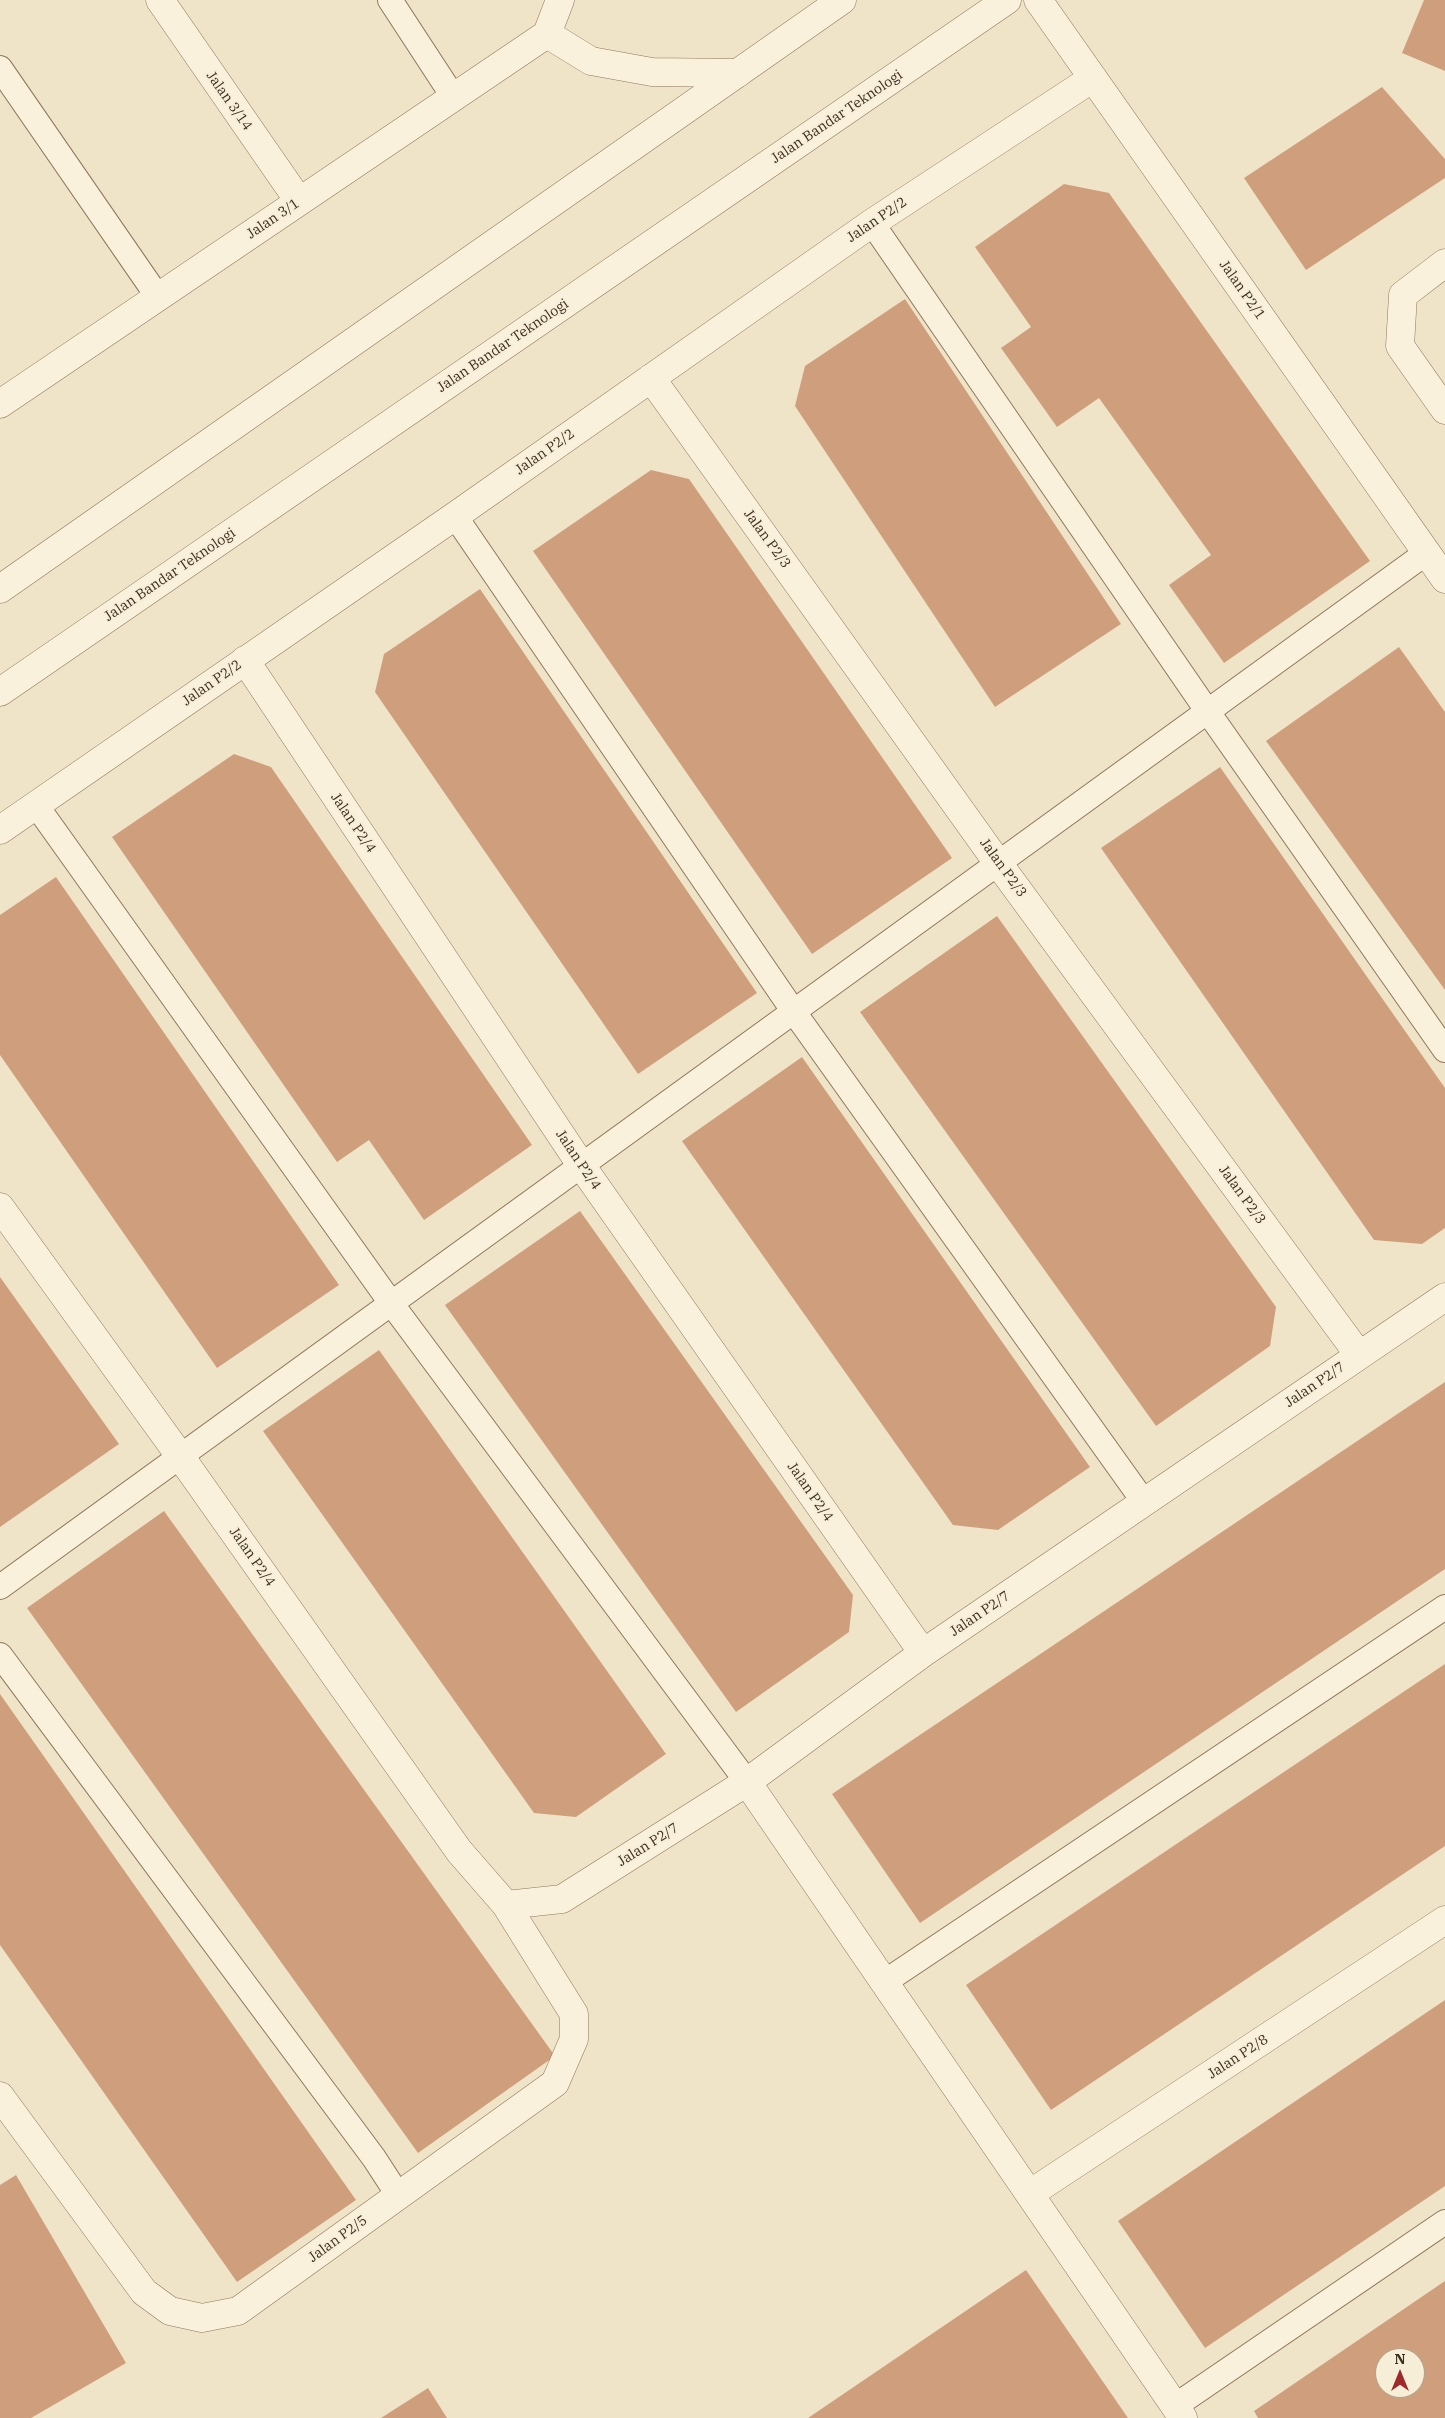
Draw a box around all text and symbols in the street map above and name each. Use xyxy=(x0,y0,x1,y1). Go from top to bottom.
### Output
street label: Jalan Bandar Teknologi xyxy=(768,67,906,167)
street label: Jalan 3/14 xyxy=(203,68,255,134)
street label: Jalan P2/2 xyxy=(844,194,910,246)
street label: Jalan 3/1 xyxy=(243,195,303,243)
street label: Jalan P2/1 xyxy=(1215,257,1269,323)
street label: Jalan Bandar Teknologi xyxy=(434,296,572,396)
street label: Jalan P2/2 xyxy=(512,425,578,479)
street label: Jalan P2/3 xyxy=(740,506,794,572)
street label: Jalan Bandar Teknologi xyxy=(101,525,239,625)
street label: Jalan P2/2 xyxy=(179,656,245,710)
street label: Jalan P2/4 xyxy=(327,790,379,856)
street label: Jalan P2/3 xyxy=(976,835,1030,901)
street label: Jalan P2/4 xyxy=(552,1127,604,1193)
street label: Jalan P2/3 xyxy=(1215,1162,1269,1228)
street label: Jalan P2/7 xyxy=(1282,1359,1348,1411)
street label: Jalan P2/4 xyxy=(783,1459,837,1525)
street label: Jalan P2/4 xyxy=(225,1524,279,1590)
street label: Jalan P2/7 xyxy=(947,1588,1013,1640)
street label: Jalan P2/7 xyxy=(614,1820,682,1870)
street label: Jalan P2/8 xyxy=(1205,2031,1271,2083)
street label: Jalan P2/5 xyxy=(305,2212,371,2266)
north arrow xyxy=(1375,2348,1425,2398)
text: N xyxy=(1394,2350,1406,2368)

